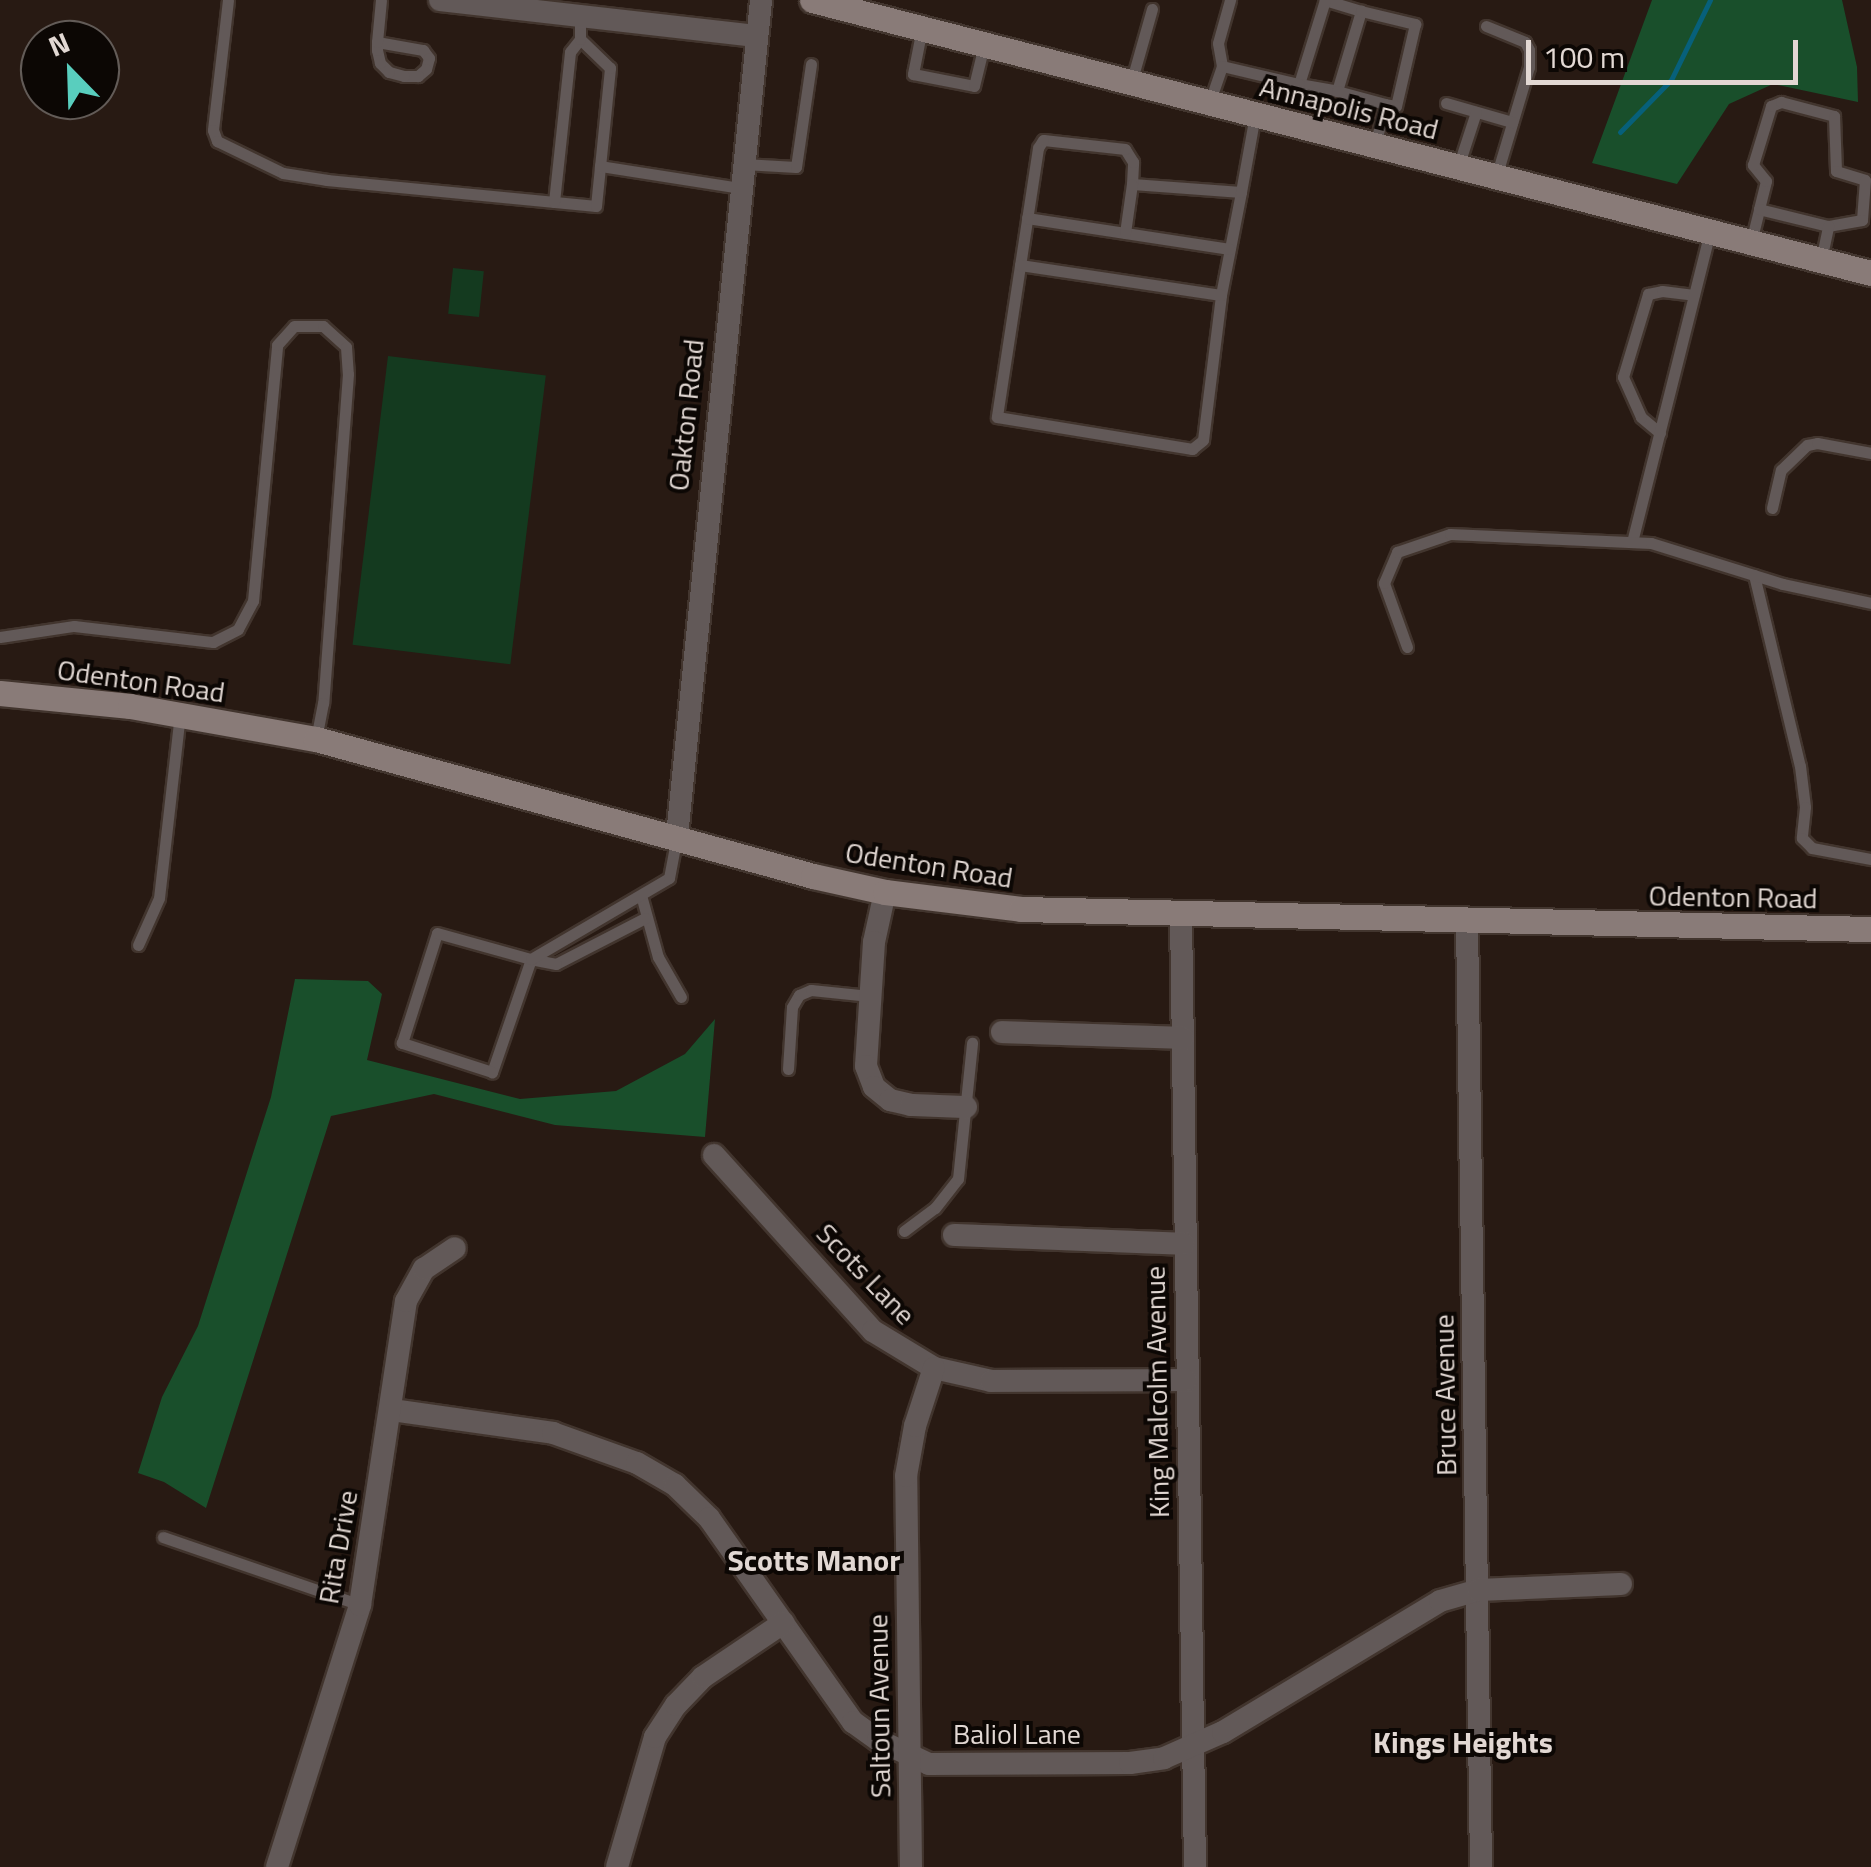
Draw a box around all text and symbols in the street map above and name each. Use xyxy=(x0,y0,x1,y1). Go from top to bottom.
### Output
north arrow xyxy=(20,20,120,120)
text: N xyxy=(42,20,76,67)
scale bar xyxy=(1531,20,1804,82)
text: 100 m xyxy=(1543,34,1625,80)
street label: Annapolis Road xyxy=(1256,70,1442,146)
street label: Oakton Road xyxy=(661,337,711,493)
street label: Odenton Road xyxy=(55,653,227,709)
street label: Odenton Road xyxy=(843,835,1015,895)
street label: Odenton Road xyxy=(1648,879,1818,915)
street label: Scots Lane xyxy=(810,1216,922,1332)
street label: King Malcolm Avenue xyxy=(1138,1266,1176,1518)
street label: Bruce Avenue xyxy=(1427,1314,1463,1476)
street label: Rita Drive xyxy=(312,1488,364,1606)
district label: Scotts Manor xyxy=(728,1542,900,1578)
street label: Saltoun Avenue xyxy=(861,1614,897,1798)
street label: Baliol Lane xyxy=(953,1717,1081,1751)
district label: Kings Heights xyxy=(1373,1724,1553,1760)

